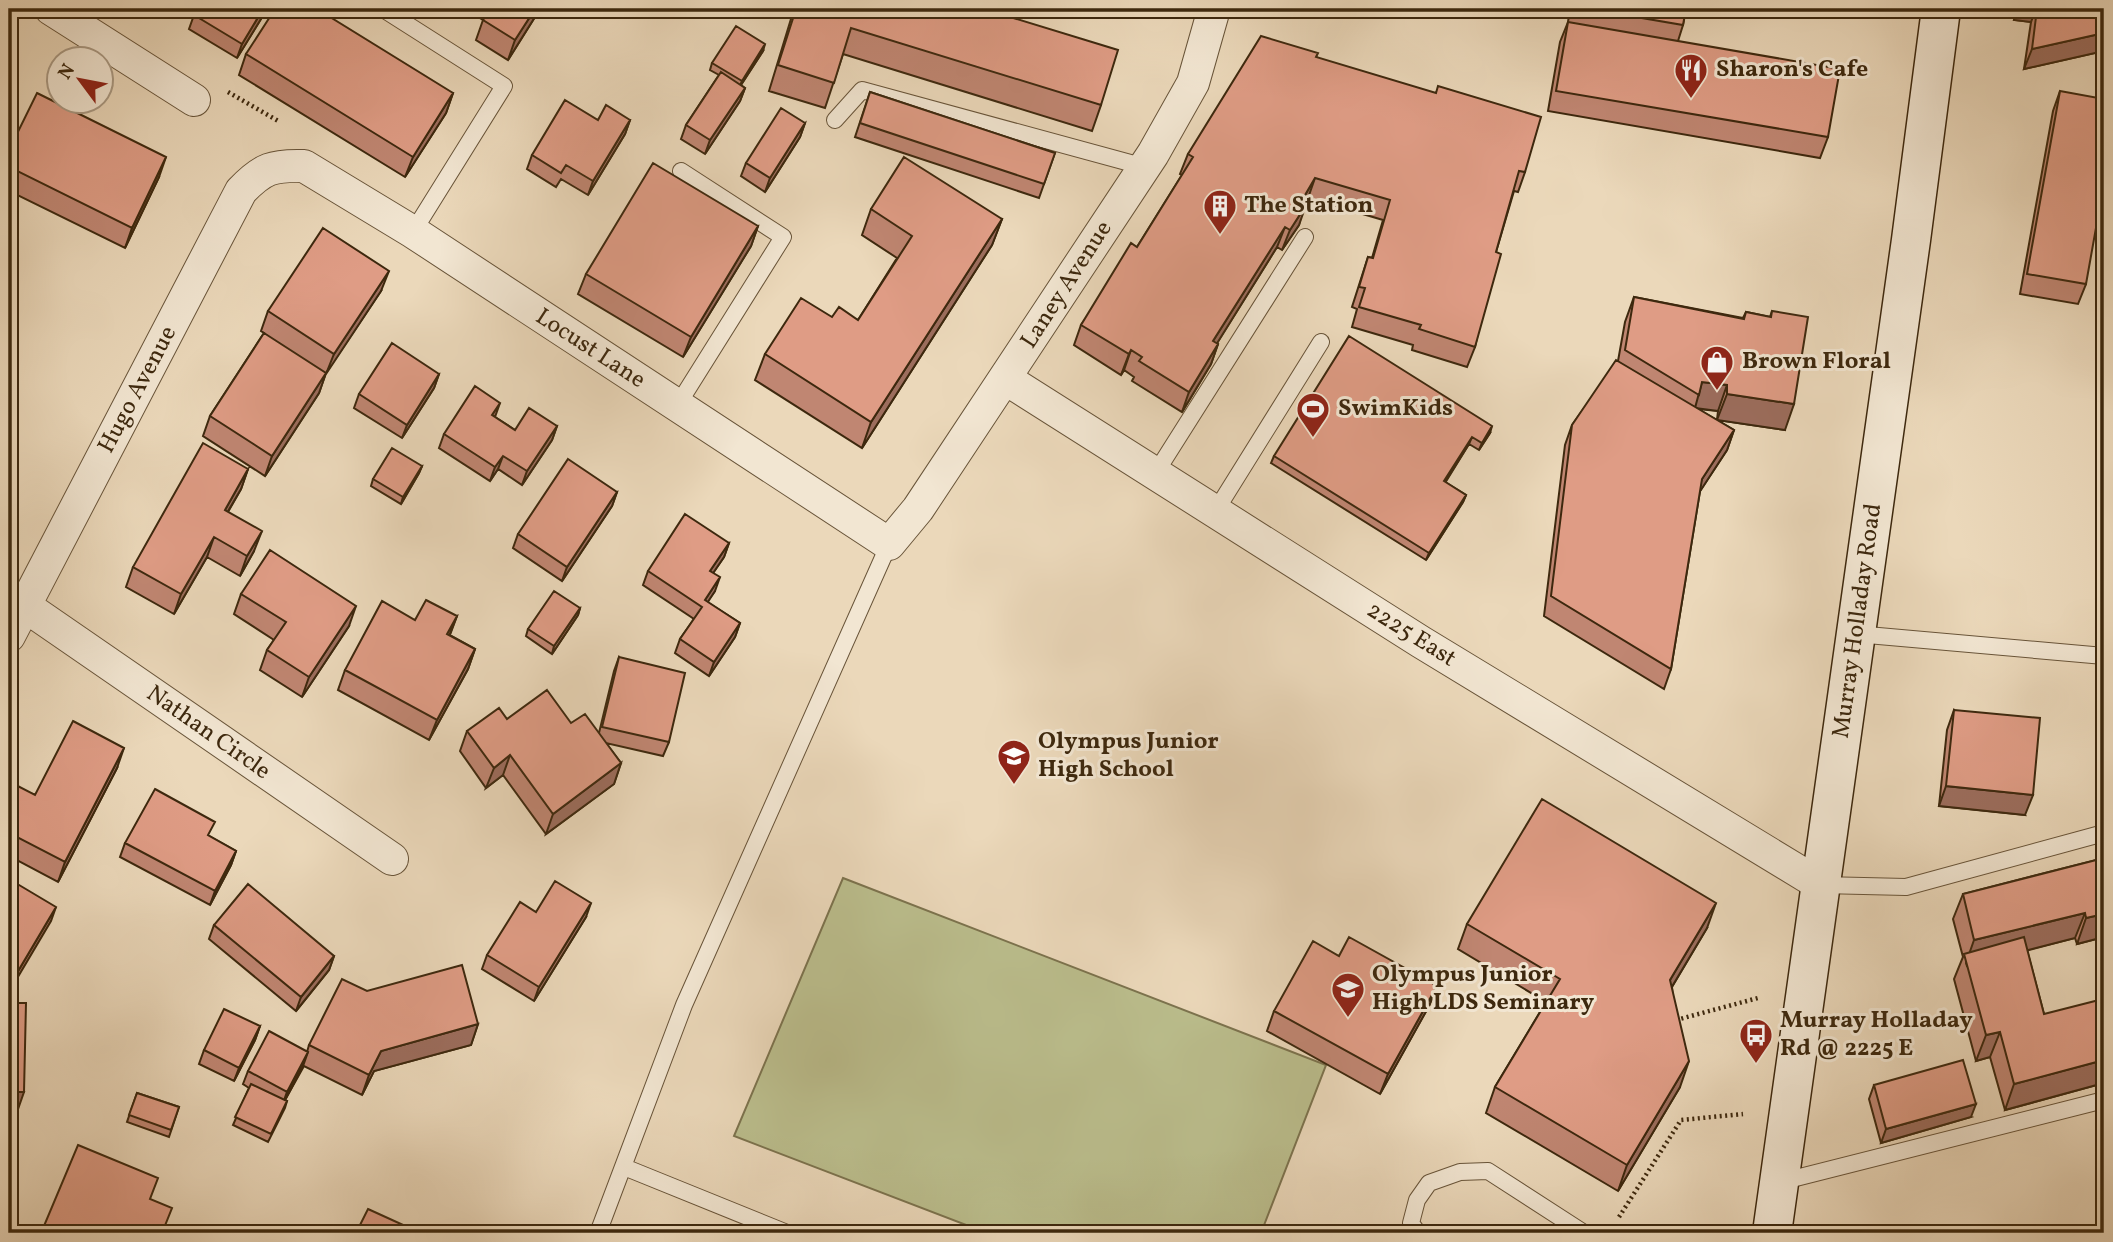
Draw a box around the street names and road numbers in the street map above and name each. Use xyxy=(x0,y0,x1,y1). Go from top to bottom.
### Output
street label: Laney Avenue xyxy=(1013,214,1121,356)
street label: Locust Lane xyxy=(528,301,652,397)
street label: Hugo Avenue xyxy=(90,320,186,460)
street label: Murray Holladay Road xyxy=(1825,501,1891,741)
street label: 2225 East xyxy=(1360,594,1462,676)
street label: Nathan Circle xyxy=(139,678,277,788)

